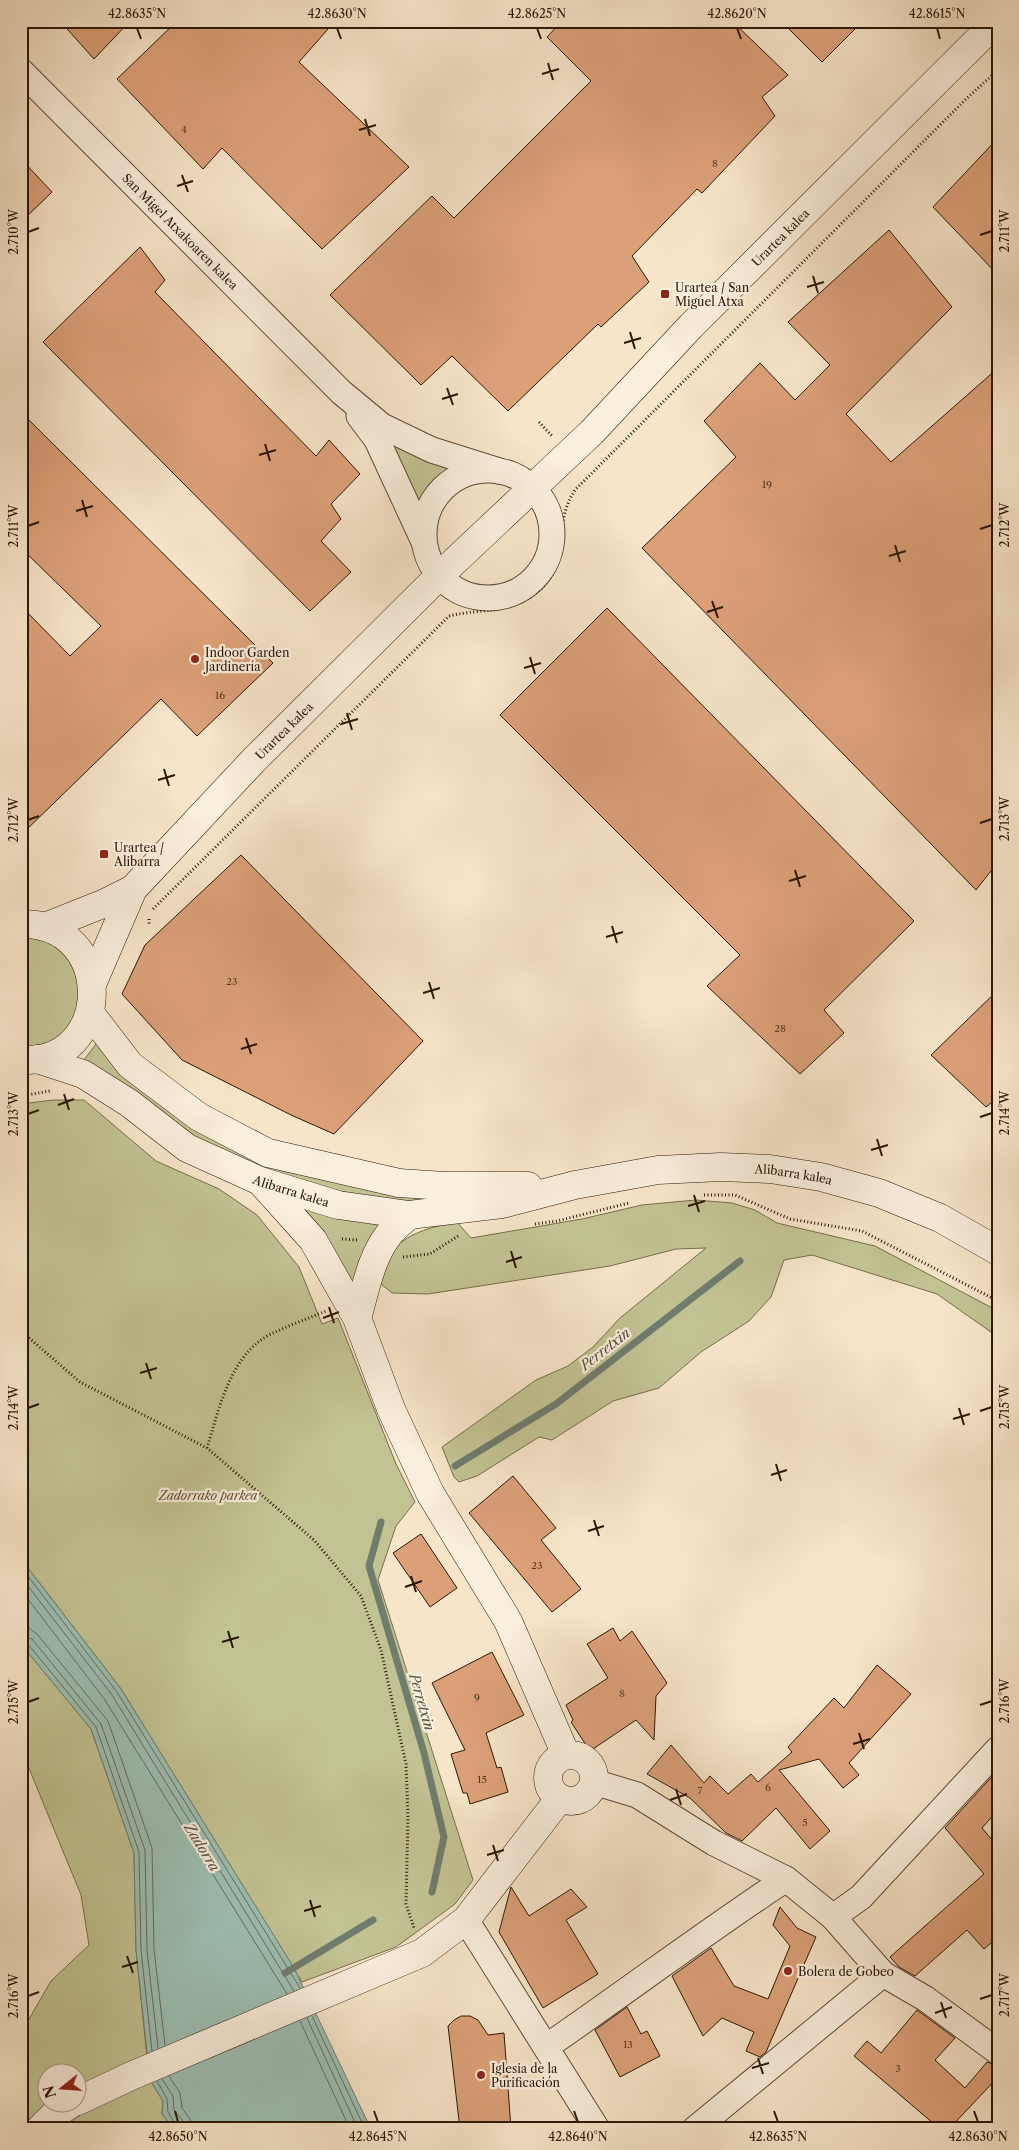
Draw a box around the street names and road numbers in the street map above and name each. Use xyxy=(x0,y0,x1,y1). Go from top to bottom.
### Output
street label: San Migel Atxakoaren kalea xyxy=(120,170,242,293)
street label: Urartea kalea xyxy=(748,205,813,269)
street label: Urartea kalea xyxy=(252,698,316,762)
street label: Alibarra kalea xyxy=(753,1161,835,1188)
street label: Alibarra kalea xyxy=(250,1171,332,1210)

